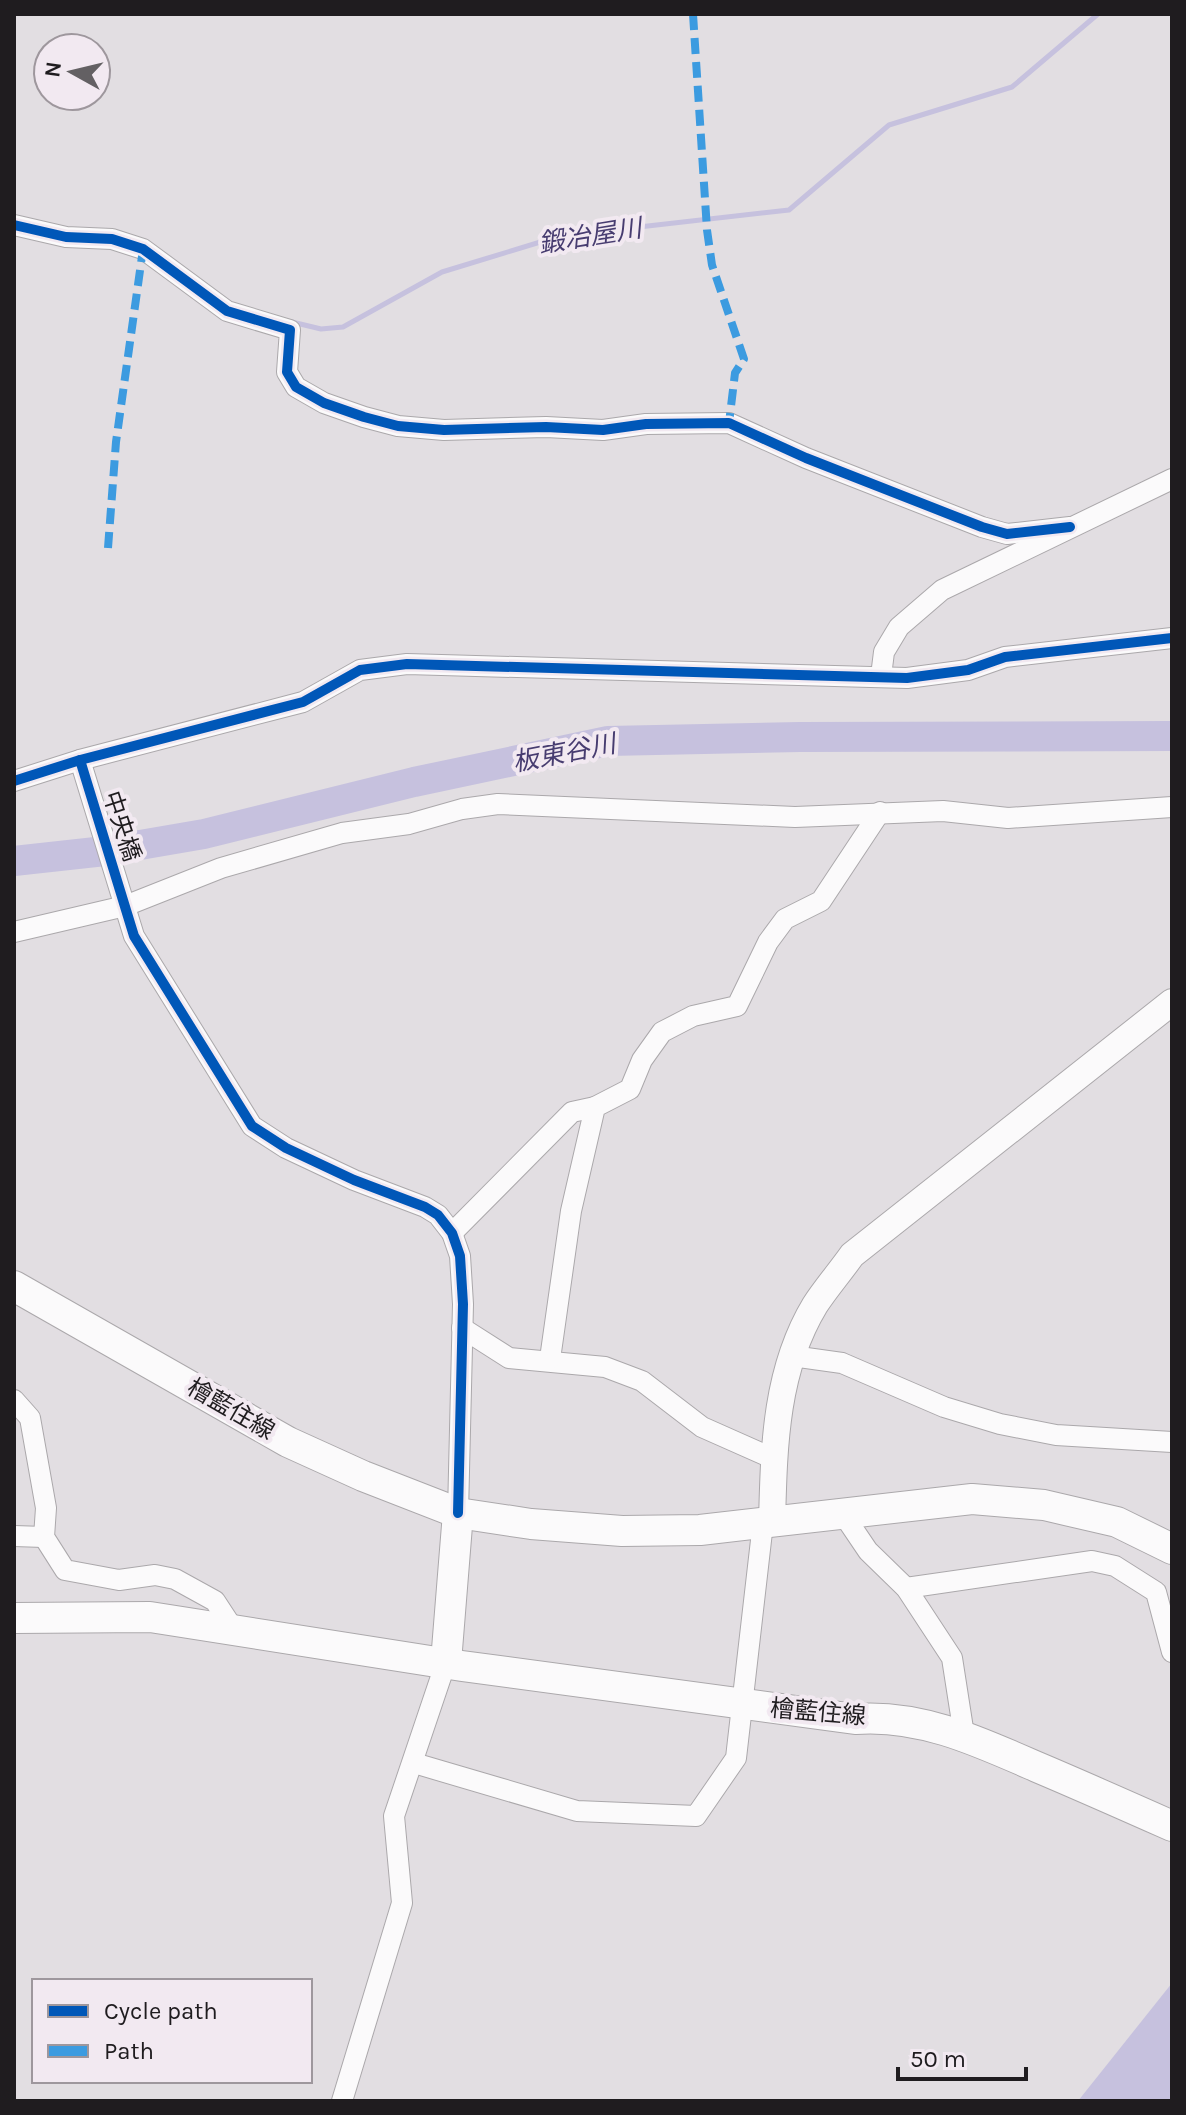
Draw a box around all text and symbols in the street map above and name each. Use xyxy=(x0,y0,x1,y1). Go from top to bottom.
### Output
north arrow xyxy=(32,32,112,112)
text: N xyxy=(39,60,67,79)
water label: 鍛冶屋川 xyxy=(536,212,647,259)
water label: 板東谷川 xyxy=(510,727,621,778)
street label: 中央橋 xyxy=(98,787,146,865)
street label: 檜藍住線 xyxy=(182,1373,280,1445)
street label: 檜藍住線 xyxy=(769,1694,867,1730)
legend xyxy=(32,1979,312,2083)
text: Cycle path xyxy=(104,1997,218,2025)
scale bar xyxy=(898,2031,1026,2081)
text: Path xyxy=(104,2037,154,2065)
text: 50 m xyxy=(910,2045,966,2073)

